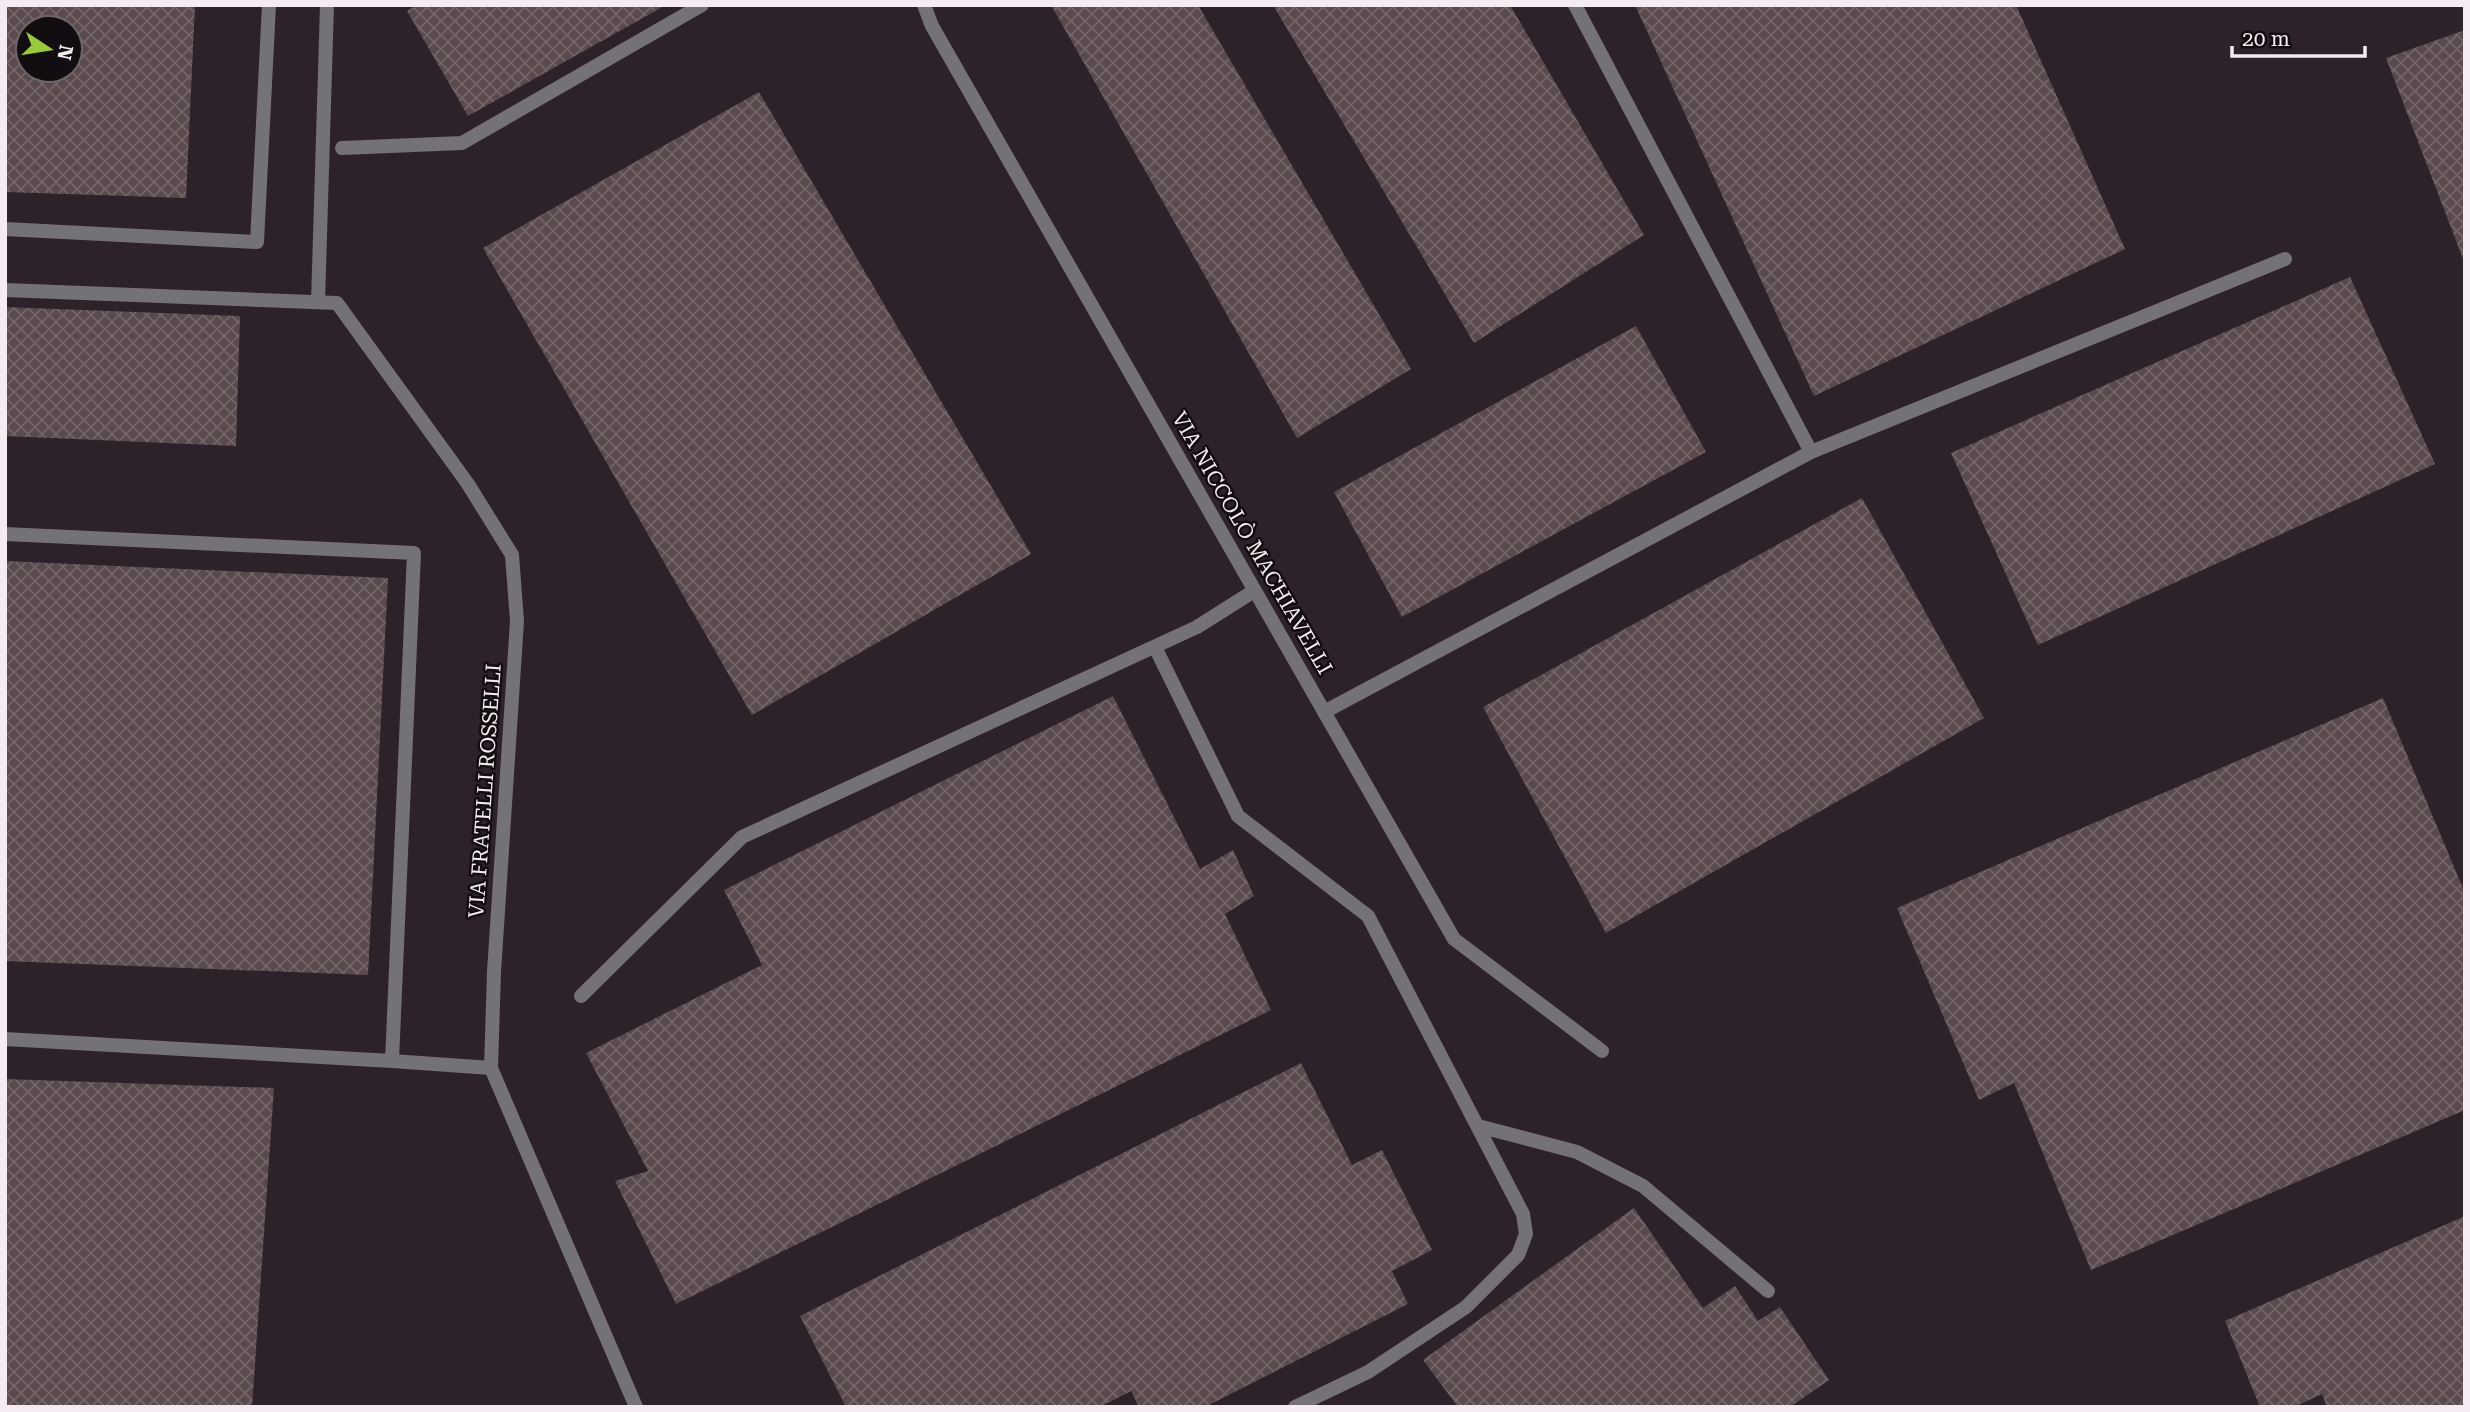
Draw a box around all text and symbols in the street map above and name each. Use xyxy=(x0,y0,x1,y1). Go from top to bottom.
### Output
north arrow xyxy=(14,14,84,84)
scale bar xyxy=(2232,14,2365,58)
text: 20 m xyxy=(2242,27,2290,51)
text: N xyxy=(52,43,78,62)
street label: VIA NICCOLÒ MACHIAVELLI xyxy=(1167,407,1338,679)
street label: VIA FRATELLI ROSSELLI xyxy=(464,663,506,919)

